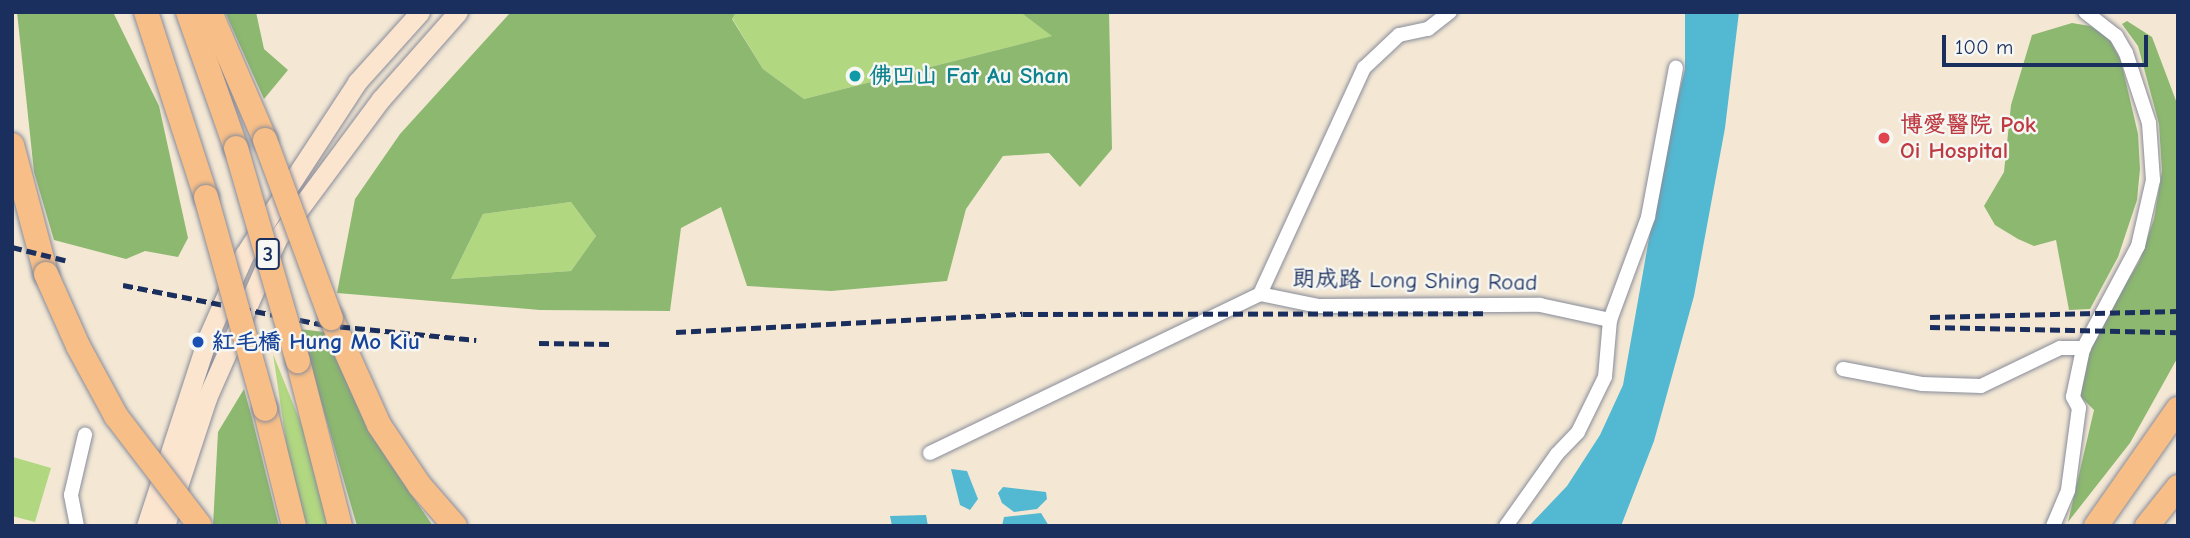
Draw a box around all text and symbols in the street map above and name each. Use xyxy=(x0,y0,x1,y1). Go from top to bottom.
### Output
scale bar xyxy=(1945,21,2152,65)
text: 100 m xyxy=(1955,35,2013,59)
place label: 佛凹山 Fat Au Shan xyxy=(869,62,1069,90)
marker: 佛凹山 Fat Au Shan xyxy=(847,68,863,84)
place label: 博愛醫院 Pok Oi Hospital xyxy=(1900,111,2036,165)
marker: 博愛醫院 Pok Oi Hospital xyxy=(1874,128,1894,148)
road number: 3 xyxy=(256,236,280,272)
street label: 朗成路 Long Shing Road xyxy=(1292,265,1538,297)
place label: 紅毛橋 Hung Mo Kiu xyxy=(212,328,420,356)
marker: 紅毛橋 Hung Mo Kiu xyxy=(190,334,206,350)

